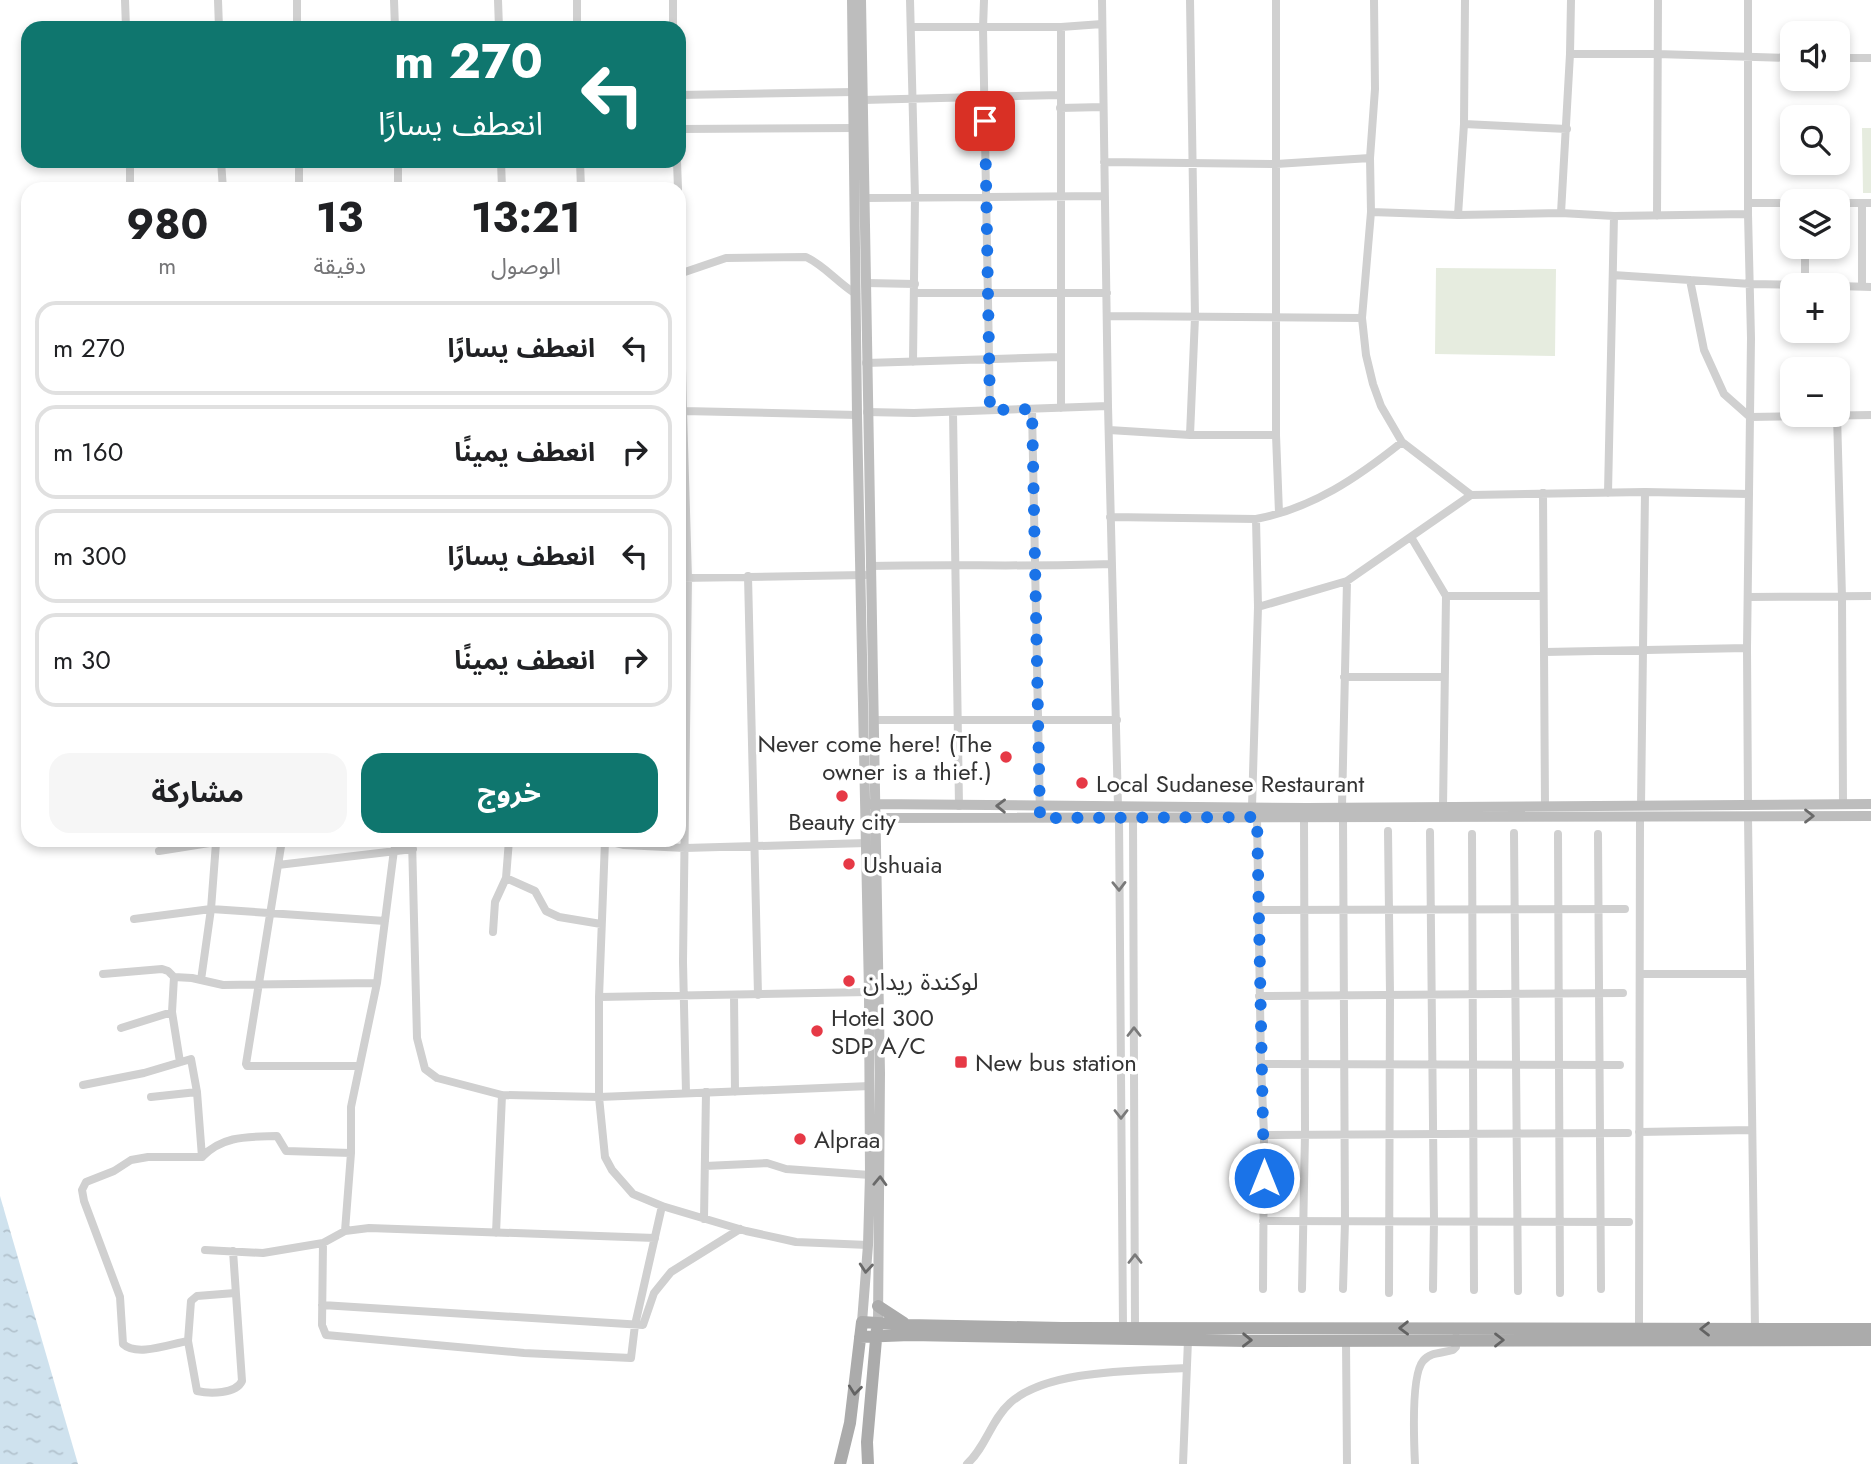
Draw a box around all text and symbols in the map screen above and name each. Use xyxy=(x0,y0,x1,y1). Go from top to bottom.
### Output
map controls xyxy=(1780,21,1850,427)
button: sound xyxy=(1780,21,1850,91)
text: 270 m xyxy=(394,26,543,96)
icon: left xyxy=(567,49,658,140)
pin xyxy=(955,91,1015,151)
text: انعطف يسارًا xyxy=(378,101,543,147)
icon: arrive xyxy=(966,102,1004,140)
button: search xyxy=(1780,105,1850,175)
text: 13 xyxy=(316,187,363,248)
text: 13:21 xyxy=(471,187,581,248)
button: layers xyxy=(1780,189,1850,259)
text: 980 xyxy=(126,194,208,255)
text: m xyxy=(158,249,176,283)
text: دقيقة xyxy=(313,249,366,283)
text: الوصول xyxy=(491,249,561,283)
button: + xyxy=(1780,273,1850,343)
text: 270 m xyxy=(53,329,125,367)
text: انعطف يسارًا xyxy=(448,329,595,367)
icon: left xyxy=(616,329,654,367)
button: − xyxy=(1780,357,1850,427)
text: 160 m xyxy=(53,433,123,471)
text: انعطف يمينًا xyxy=(454,433,595,471)
icon: right xyxy=(616,433,654,471)
text: 300 m xyxy=(53,537,127,575)
text: انعطف يسارًا xyxy=(448,537,595,575)
icon: left xyxy=(616,537,654,575)
text: 30 m xyxy=(53,641,111,679)
text: انعطف يمينًا xyxy=(454,641,595,679)
icon: right xyxy=(616,641,654,679)
place label: Never come here! (The owner is a thief.) xyxy=(757,726,992,789)
marker: Never come here! (The owner is a thief.) xyxy=(998,749,1014,765)
button: مشاركة xyxy=(49,753,347,833)
button: خروج xyxy=(361,753,658,833)
place label: Local Sudanese Restaurant xyxy=(1096,766,1365,801)
marker: Local Sudanese Restaurant xyxy=(1074,775,1090,791)
marker: Beauty city xyxy=(834,788,850,804)
one-way arrow xyxy=(995,798,1006,814)
place label: Beauty city xyxy=(788,804,896,839)
one-way arrow xyxy=(1805,808,1815,824)
place label: Ushuaia xyxy=(863,847,942,882)
marker: Ushuaia xyxy=(841,856,857,872)
one-way arrow xyxy=(1111,882,1127,892)
place label: لوكندة ريدان xyxy=(863,964,979,999)
marker: لوكندة ريدان xyxy=(841,973,857,989)
place label: Hotel 300 SDP A/C xyxy=(831,1000,934,1063)
marker: Hotel 300 SDP A/C xyxy=(809,1023,825,1039)
one-way arrow xyxy=(1126,1026,1142,1036)
place label: New bus station xyxy=(975,1045,1137,1080)
marker: New bus station xyxy=(953,1054,969,1070)
one-way arrow xyxy=(1113,1109,1129,1120)
place label: Alpraa xyxy=(814,1122,880,1157)
marker: Alpraa xyxy=(792,1131,808,1147)
position arrow xyxy=(1227,1141,1301,1215)
one-way arrow xyxy=(873,1176,888,1187)
one-way arrow xyxy=(1127,1253,1143,1264)
one-way arrow xyxy=(859,1263,874,1274)
one-way arrow xyxy=(1398,1320,1409,1336)
one-way arrow xyxy=(1699,1321,1710,1337)
one-way arrow xyxy=(1494,1332,1505,1348)
one-way arrow xyxy=(1242,1333,1253,1348)
one-way arrow xyxy=(848,1385,863,1396)

